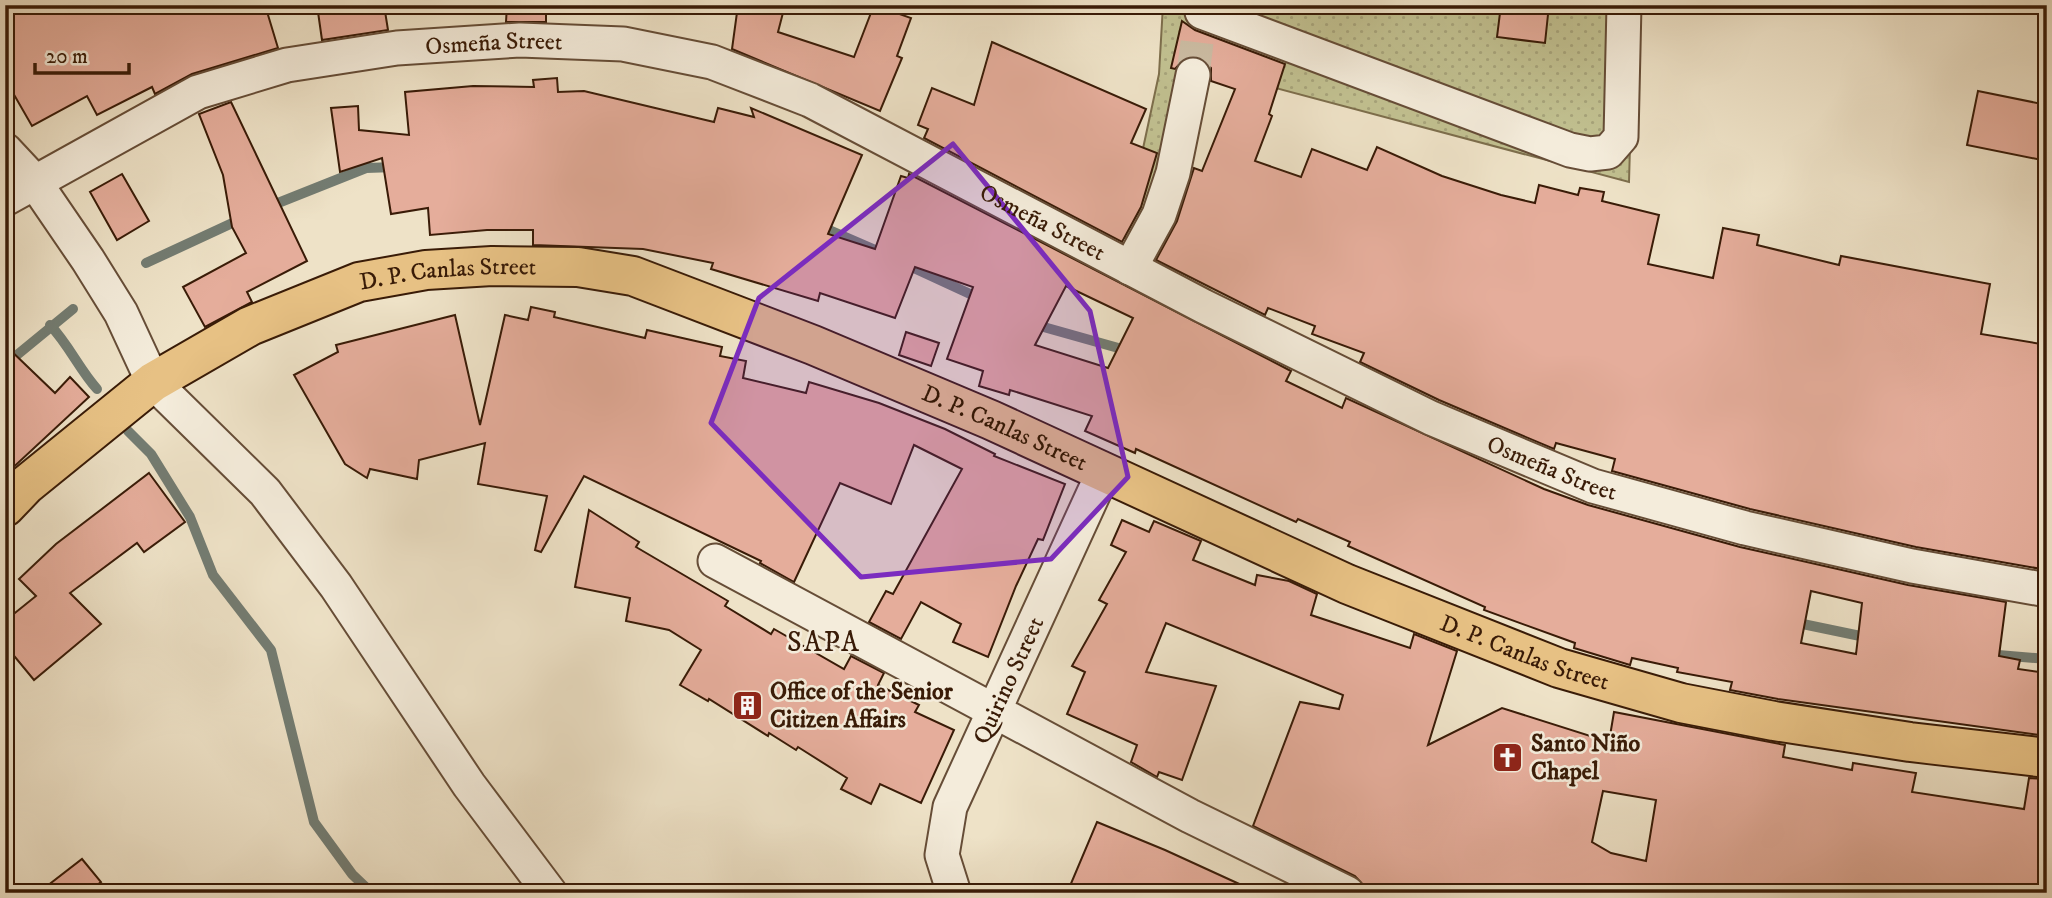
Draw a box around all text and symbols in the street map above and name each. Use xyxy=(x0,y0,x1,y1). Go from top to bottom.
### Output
street label: Osmeña Street xyxy=(424,26,563,62)
scale bar xyxy=(35,32,130,76)
text: 20 m xyxy=(46,44,88,70)
street label: Osmeña Street xyxy=(974,178,1110,268)
street label: D. P. Canlas Street xyxy=(357,252,537,298)
street label: D. P. Canlas Street xyxy=(917,379,1092,478)
street label: Osmeña Street xyxy=(1482,429,1620,508)
street label: D. P. Canlas Street xyxy=(1436,608,1613,698)
street label: Quirino Street xyxy=(967,612,1051,749)
district label: SAPA xyxy=(787,625,861,660)
place label: Office of the Senior Citizen Affairs xyxy=(770,677,954,735)
building icon: Office of the Senior Citizen Affairs xyxy=(730,688,764,722)
place label: Santo Niño Chapel xyxy=(1531,729,1640,787)
church icon: Santo Niño Chapel xyxy=(1491,740,1525,774)

